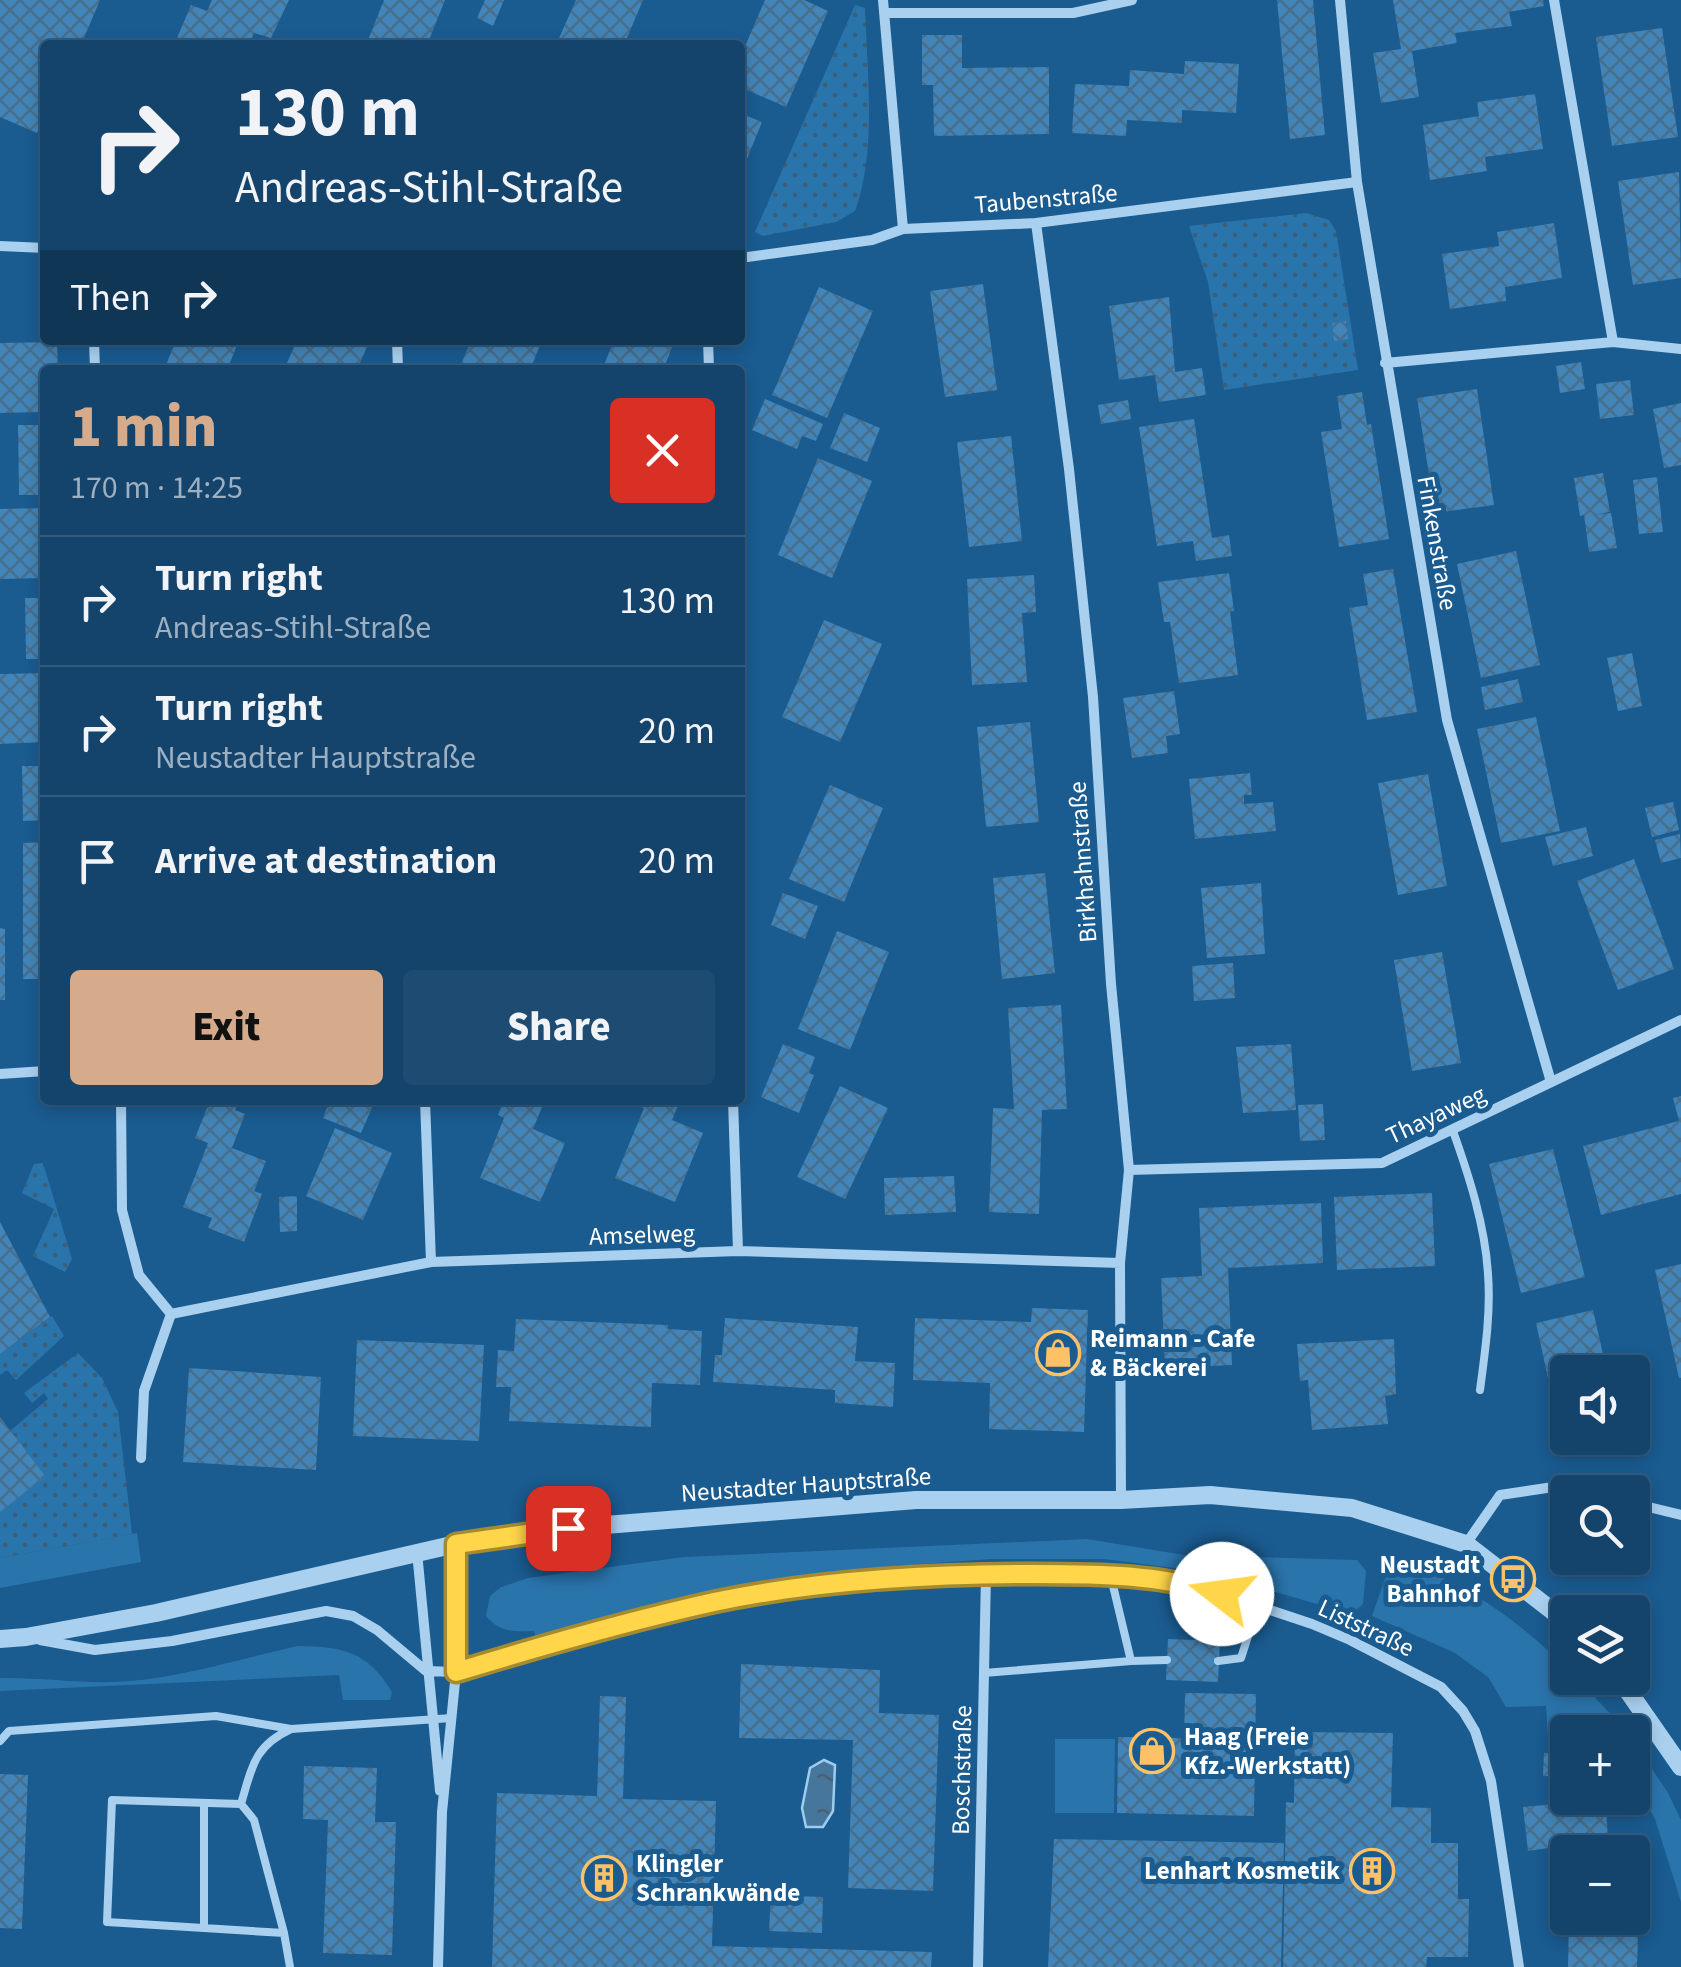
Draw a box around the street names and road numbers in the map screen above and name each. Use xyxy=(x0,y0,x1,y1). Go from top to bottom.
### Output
street label: Taubenstraße xyxy=(973,175,1119,223)
street label: Finkenstraße xyxy=(1407,473,1467,613)
street label: Birkhahnstraße xyxy=(1059,780,1107,944)
street label: Thayaweg xyxy=(1380,1076,1492,1154)
street label: Amselweg xyxy=(588,1215,696,1255)
street label: Neustadter Hauptstraße xyxy=(680,1458,932,1512)
street label: Liststraße xyxy=(1312,1590,1420,1666)
street label: Boschstraße xyxy=(943,1705,981,1835)

